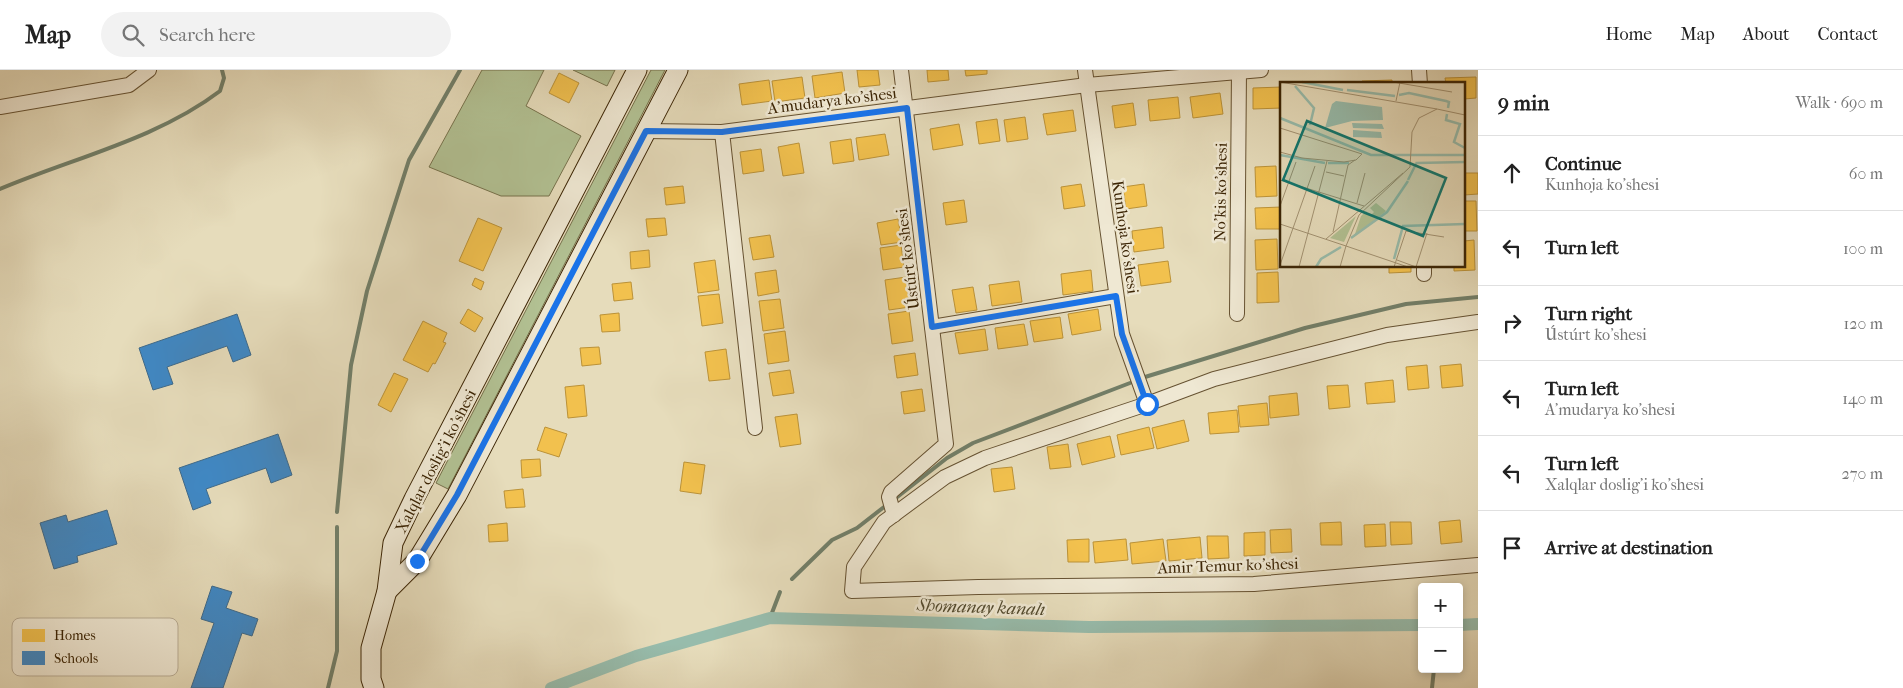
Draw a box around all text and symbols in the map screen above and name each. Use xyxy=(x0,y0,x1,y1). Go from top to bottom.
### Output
search box xyxy=(101,12,451,57)
text: Map xyxy=(25,21,71,49)
icon: search xyxy=(119,21,147,49)
text: Search here xyxy=(159,24,255,46)
text: Home xyxy=(1605,24,1652,45)
text: Map xyxy=(1680,24,1715,45)
text: About xyxy=(1743,24,1789,45)
text: Contact xyxy=(1817,24,1878,45)
inset map xyxy=(1280,82,1466,268)
street label: A'mudarya ko'shesi xyxy=(765,83,898,118)
text: 9 min xyxy=(1498,91,1549,115)
text: Walk · 690 m xyxy=(1796,93,1883,112)
street label: No'kis ko'shesi xyxy=(1210,142,1231,241)
text: Continue xyxy=(1545,153,1621,175)
icon: ahead xyxy=(1498,159,1526,187)
text: 60 m xyxy=(1849,164,1883,183)
text: Kunhoja ko'shesi xyxy=(1545,175,1659,194)
street label: Kunhoja ko'shesi xyxy=(1108,179,1143,295)
street label: Ústúrt ko'shesi xyxy=(892,207,923,311)
icon: left xyxy=(1498,234,1526,262)
text: Turn left xyxy=(1545,237,1619,259)
text: 100 m xyxy=(1843,239,1883,258)
text: Turn right xyxy=(1545,303,1632,325)
icon: right xyxy=(1498,309,1526,337)
text: 120 m xyxy=(1844,314,1883,333)
text: Ústúrt ko'shesi xyxy=(1545,325,1647,344)
text: Turn left xyxy=(1545,378,1619,400)
icon: left xyxy=(1498,384,1526,412)
street label: Xalqlar doslig'i ko'shesi xyxy=(391,386,480,536)
text: 140 m xyxy=(1842,389,1883,408)
route start xyxy=(1136,393,1159,416)
text: A'mudarya ko'shesi xyxy=(1545,400,1675,419)
text: Turn left xyxy=(1545,453,1619,475)
icon: left xyxy=(1498,459,1526,487)
text: 270 m xyxy=(1842,464,1883,483)
text: Xalqlar doslig'i ko'shesi xyxy=(1545,475,1704,494)
icon: arrive xyxy=(1498,534,1526,562)
text: Arrive at destination xyxy=(1545,537,1713,559)
route end xyxy=(406,550,429,573)
street label: Amir Temur ko'shesi xyxy=(1156,554,1299,577)
map controls xyxy=(1418,583,1463,673)
button: + xyxy=(1418,583,1463,628)
water label: Shomanay kanalı xyxy=(916,595,1045,620)
legend xyxy=(12,618,178,676)
text: Homes xyxy=(54,627,96,644)
button: − xyxy=(1418,628,1463,673)
text: Schools xyxy=(54,650,98,667)

